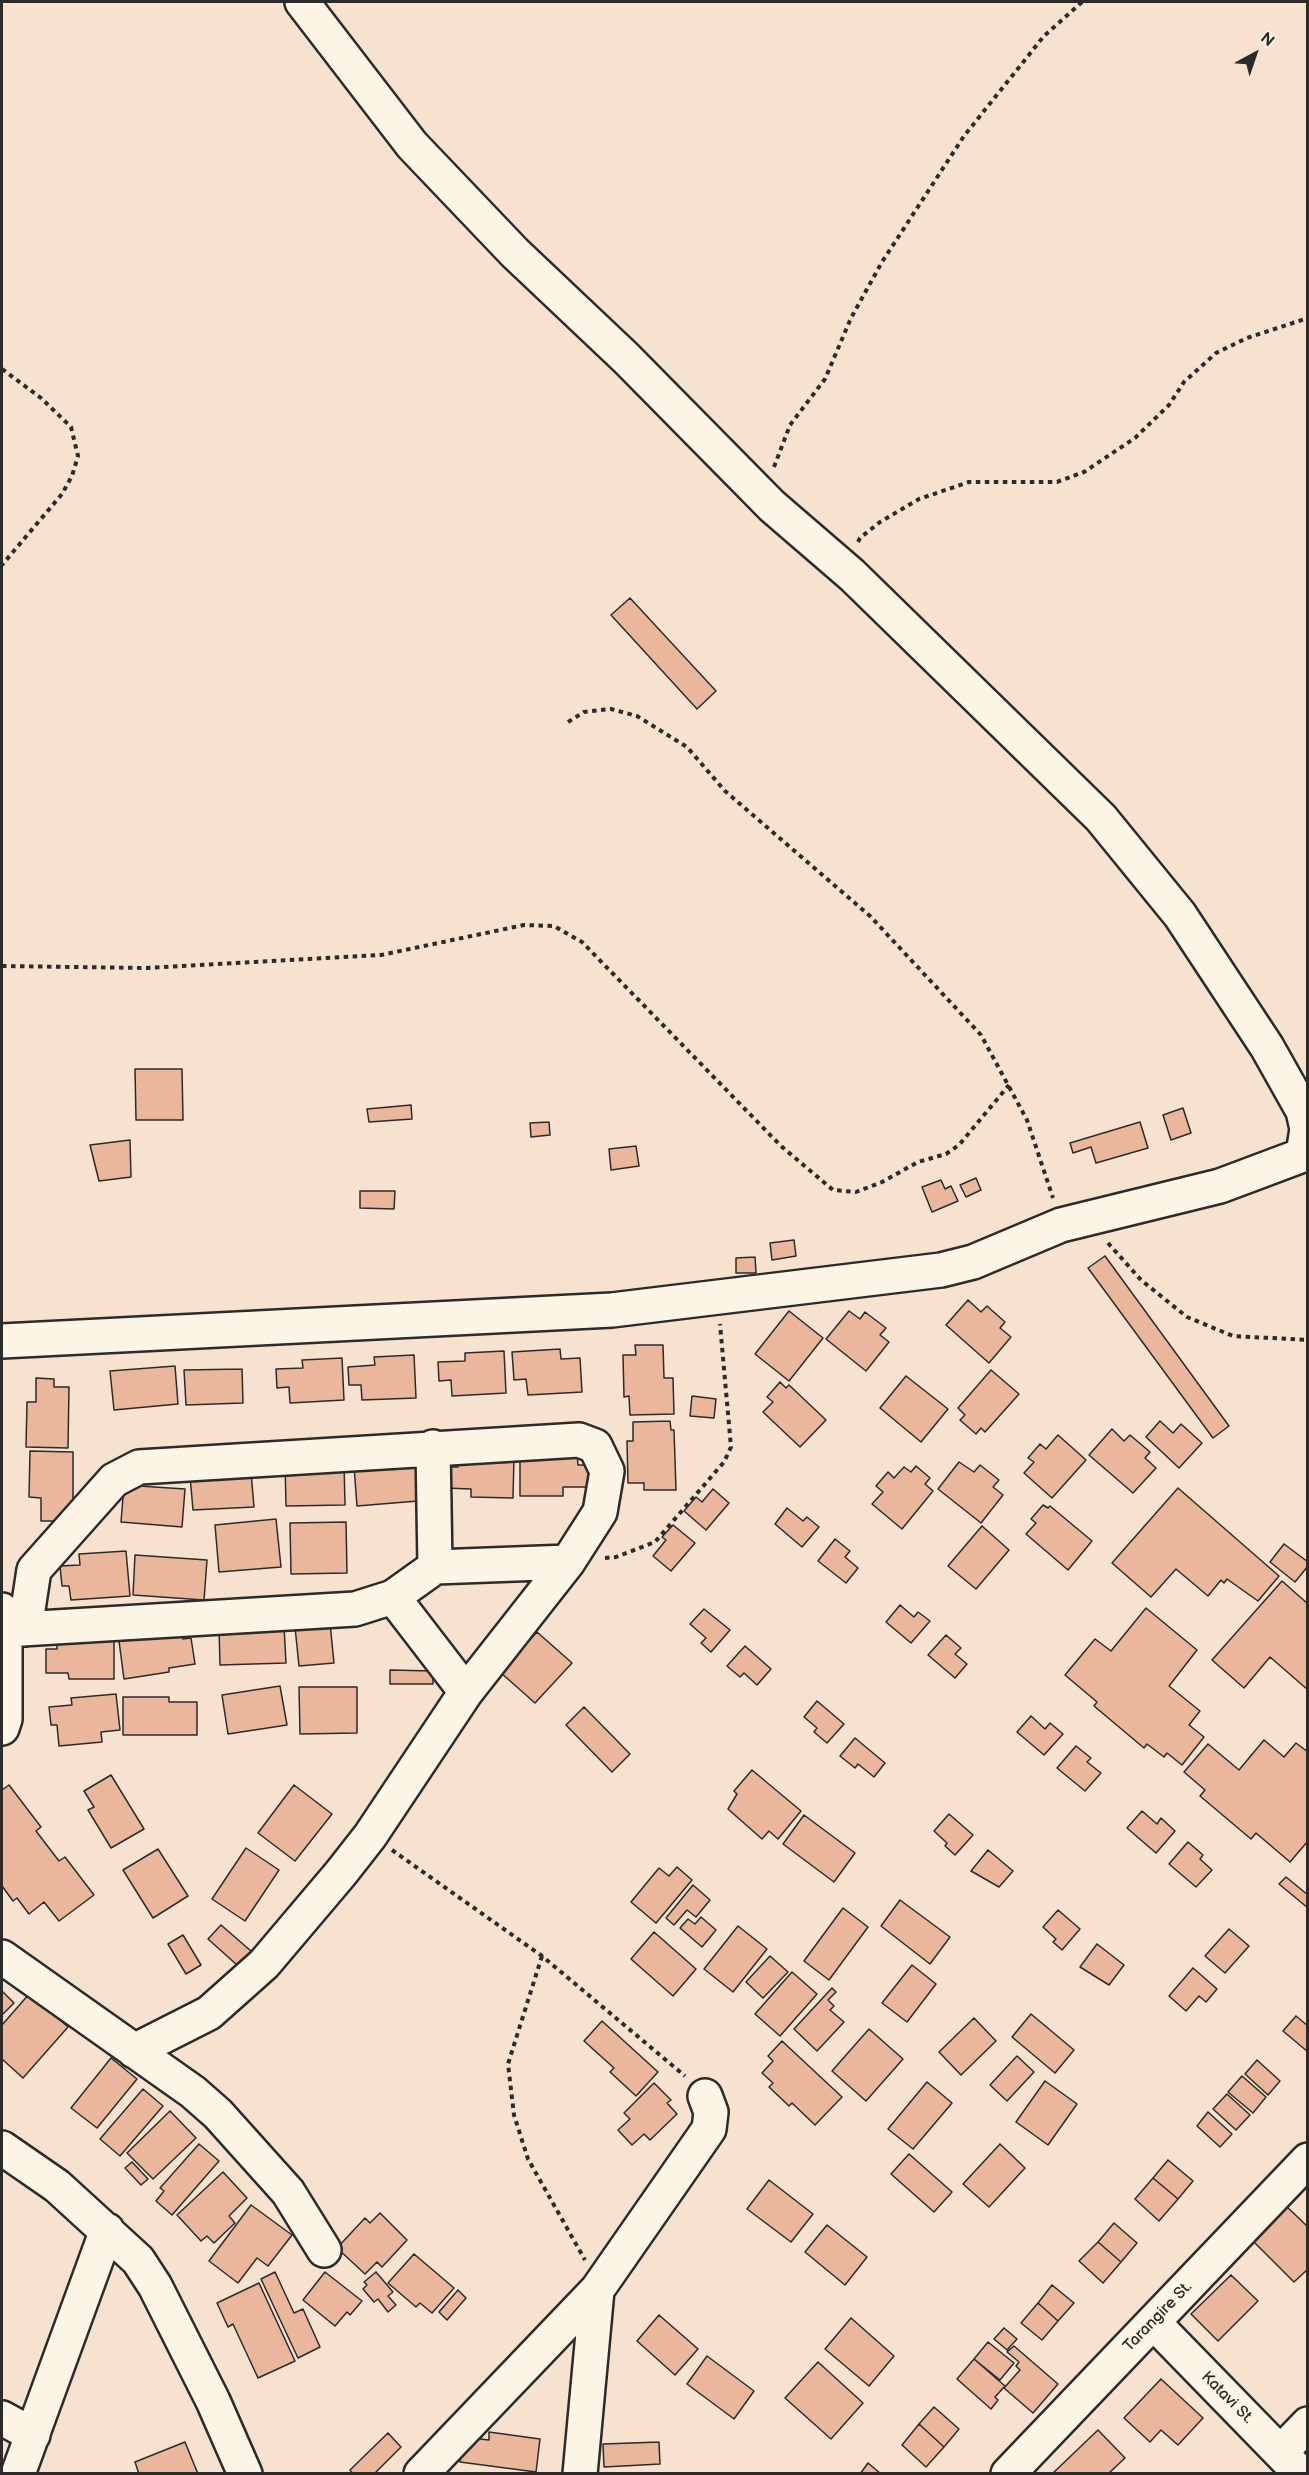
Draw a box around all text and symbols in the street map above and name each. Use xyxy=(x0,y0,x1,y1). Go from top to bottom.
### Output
north arrow xyxy=(1225,24,1285,84)
text: N xyxy=(1256,29,1278,51)
street label: Tarangire St. xyxy=(1120,2278,1196,2356)
street label: Katavi St. xyxy=(1197,2368,1257,2428)

